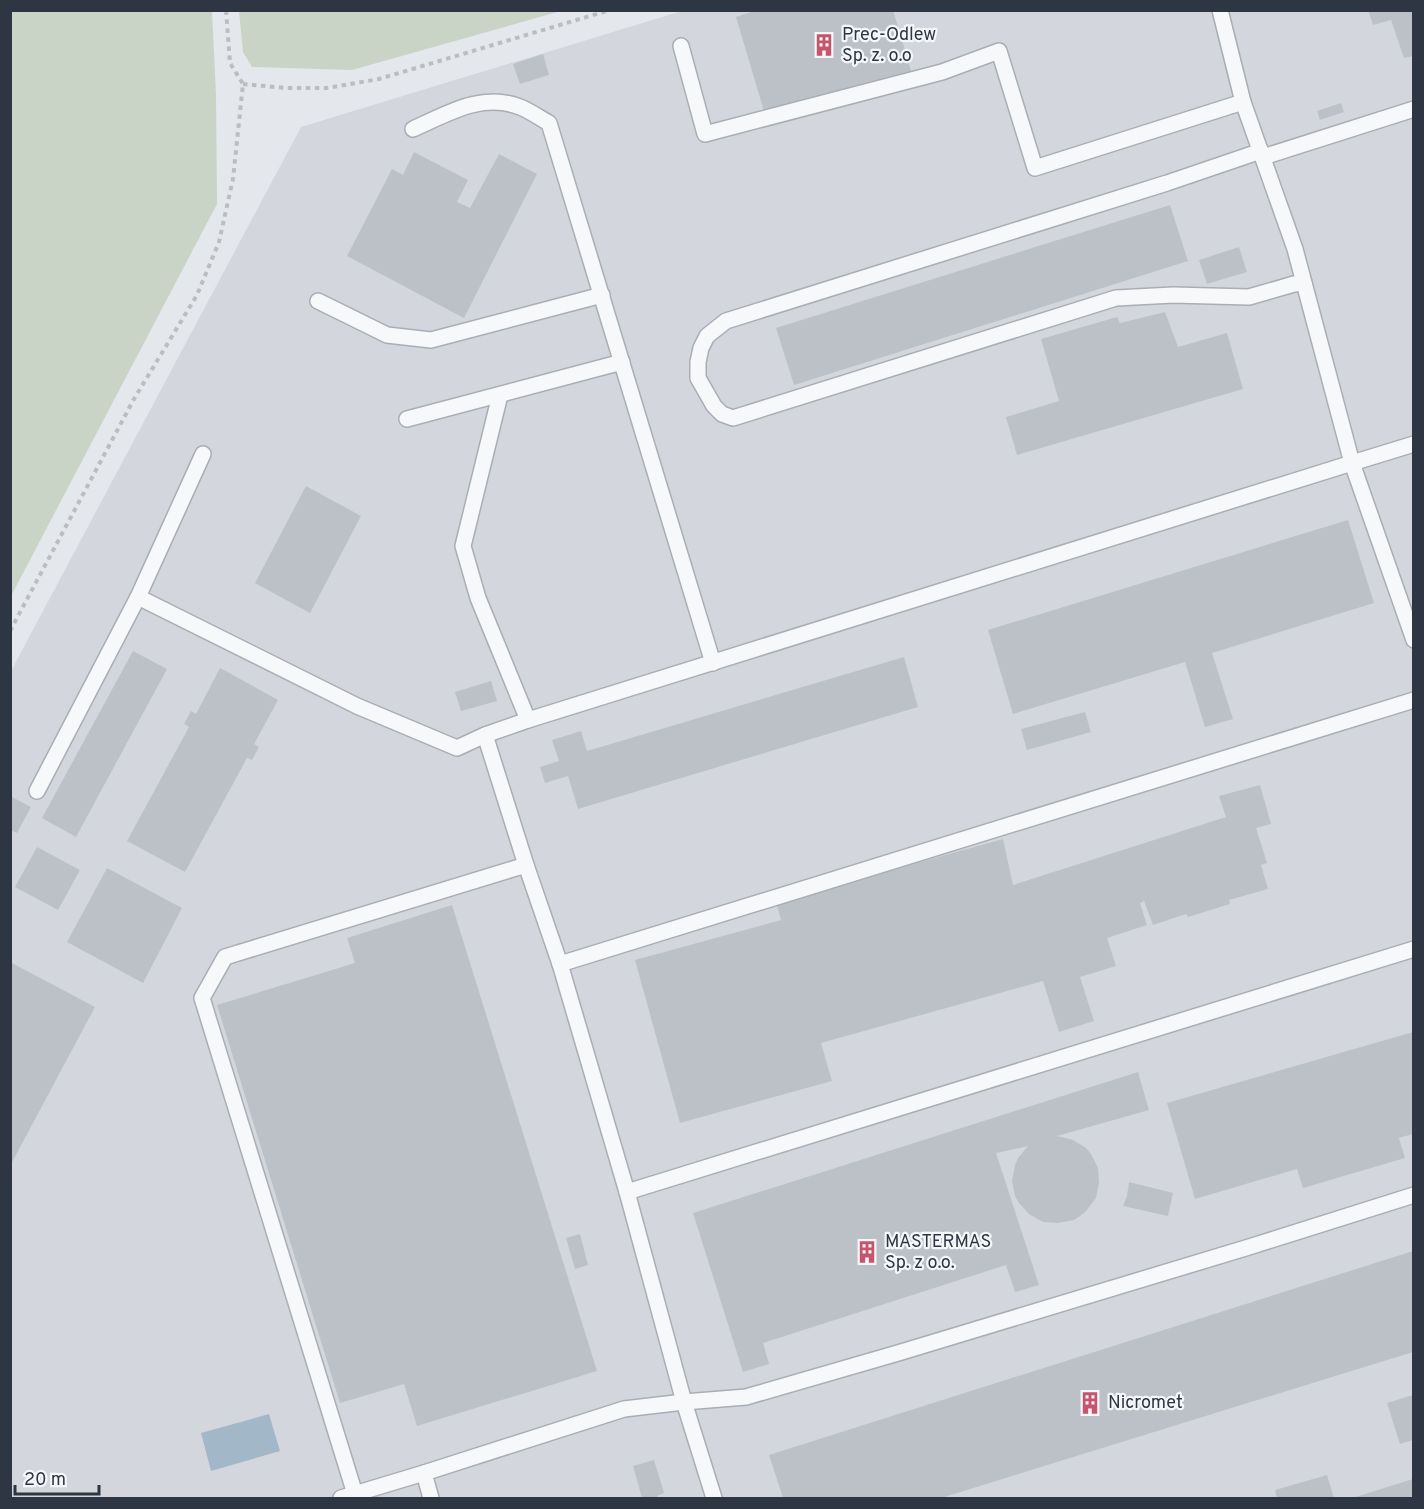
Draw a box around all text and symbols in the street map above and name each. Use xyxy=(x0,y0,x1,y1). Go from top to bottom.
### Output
place label: Prec-Odlew Sp. z. o.o xyxy=(842,24,936,68)
building icon: Prec-Odlew Sp. z. o.o xyxy=(811,32,837,58)
place label: MASTERMAS Sp. z o.o. xyxy=(885,1231,991,1275)
building icon: MASTERMAS Sp. z o.o. xyxy=(854,1239,880,1265)
building icon: Nicromet xyxy=(1077,1390,1103,1416)
place label: Nicromet xyxy=(1108,1392,1183,1415)
scale bar xyxy=(15,1458,99,1496)
text: 20 m xyxy=(24,1469,66,1492)

